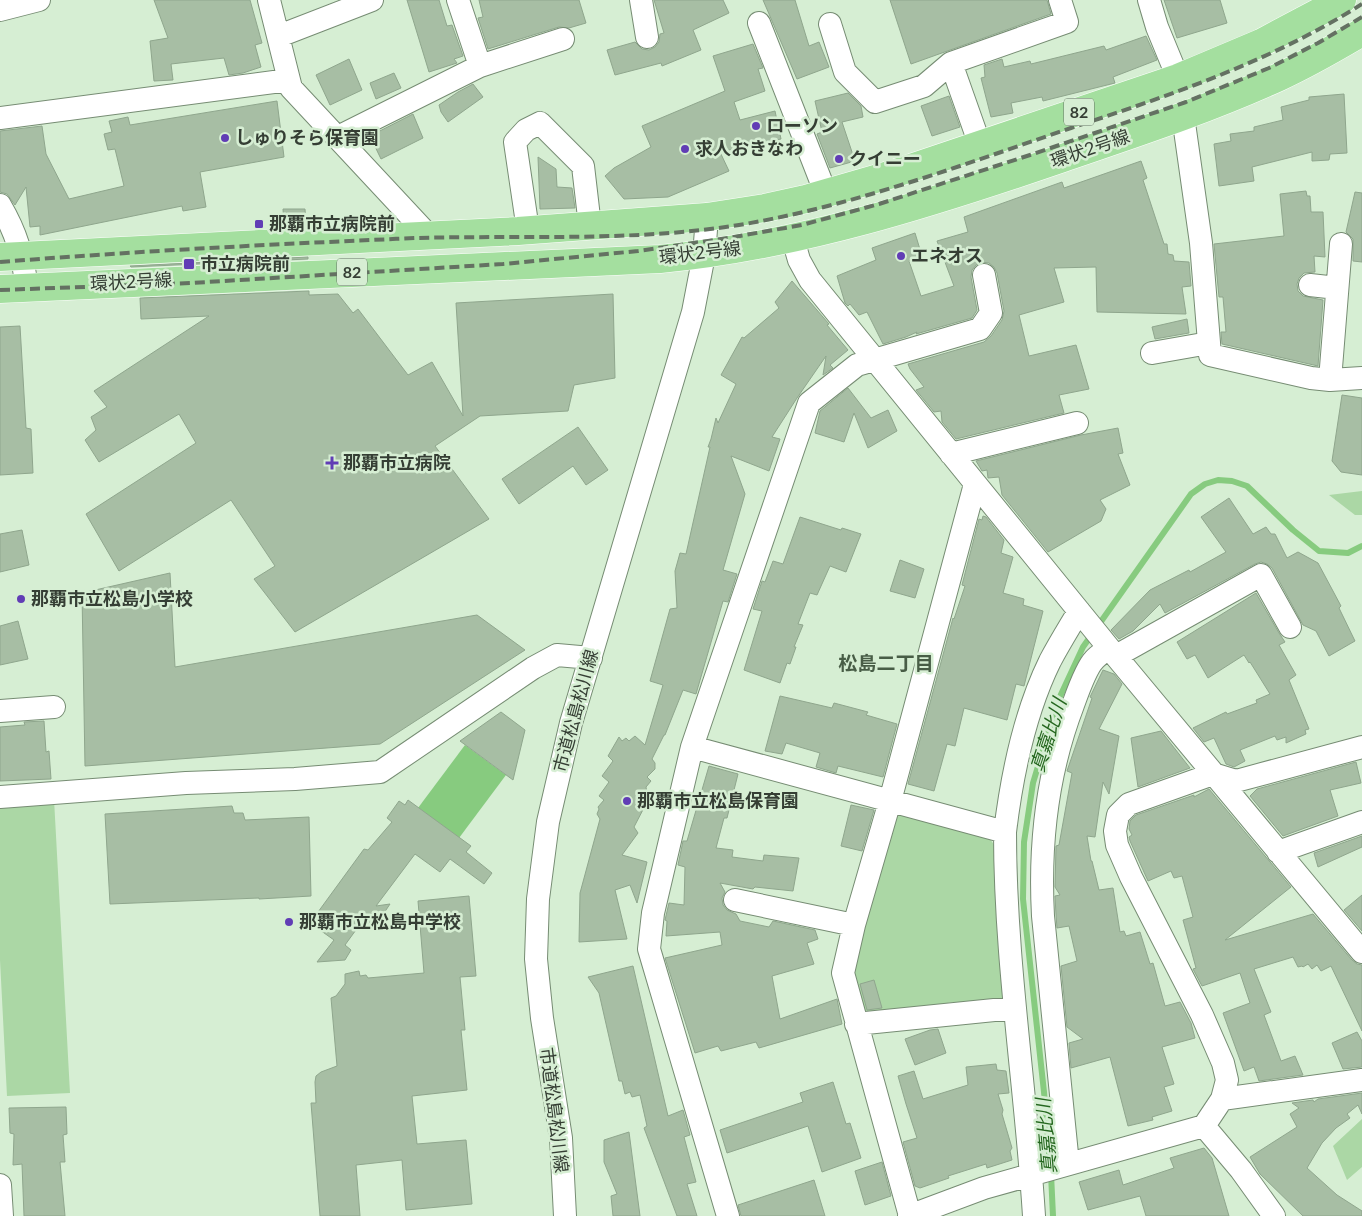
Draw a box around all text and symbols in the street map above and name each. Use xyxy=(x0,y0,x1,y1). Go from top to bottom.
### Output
road number: 82 xyxy=(1064,98,1094,125)
place label: ローソン xyxy=(766,114,838,136)
marker: ローソン xyxy=(750,120,762,132)
street label: 環状2号線 xyxy=(1047,124,1132,172)
place label: しゅりそら保育園 xyxy=(235,126,379,148)
marker: しゅりそら保育園 xyxy=(219,132,231,144)
place label: 求人おきなわ xyxy=(695,137,803,159)
marker: 求人おきなわ xyxy=(679,143,691,155)
place label: クイニー xyxy=(849,147,921,169)
marker: クイニー xyxy=(833,153,845,165)
place label: 那覇市立病院前 xyxy=(269,212,395,234)
marker: 那覇市立病院前 xyxy=(253,218,265,230)
street label: 環状2号線 xyxy=(658,236,742,268)
place label: エネオス xyxy=(911,244,983,266)
marker: エネオス xyxy=(895,250,907,262)
place label: 市立病院前 xyxy=(200,252,290,274)
marker: 市立病院前 xyxy=(182,257,196,271)
road number: 82 xyxy=(337,258,367,286)
street label: 環状2号線 xyxy=(89,268,173,294)
place label: 那覇市立病院 xyxy=(343,451,451,473)
marker: 那覇市立病院 xyxy=(325,456,339,470)
place label: 那覇市立松島小学校 xyxy=(31,587,193,609)
marker: 那覇市立松島小学校 xyxy=(15,593,27,605)
street label: 市道松島松川線 xyxy=(548,647,602,774)
district label: 松島二丁目 xyxy=(838,651,934,674)
water label: 真嘉比川 xyxy=(1025,693,1071,775)
place label: 那覇市立松島保育園 xyxy=(637,789,799,811)
marker: 那覇市立松島保育園 xyxy=(621,795,633,807)
place label: 那覇市立松島中学校 xyxy=(299,910,461,932)
marker: 那覇市立松島中学校 xyxy=(283,916,295,928)
street label: 市道松島松川線 xyxy=(536,1046,574,1174)
water label: 真嘉比川 xyxy=(1031,1095,1060,1175)

